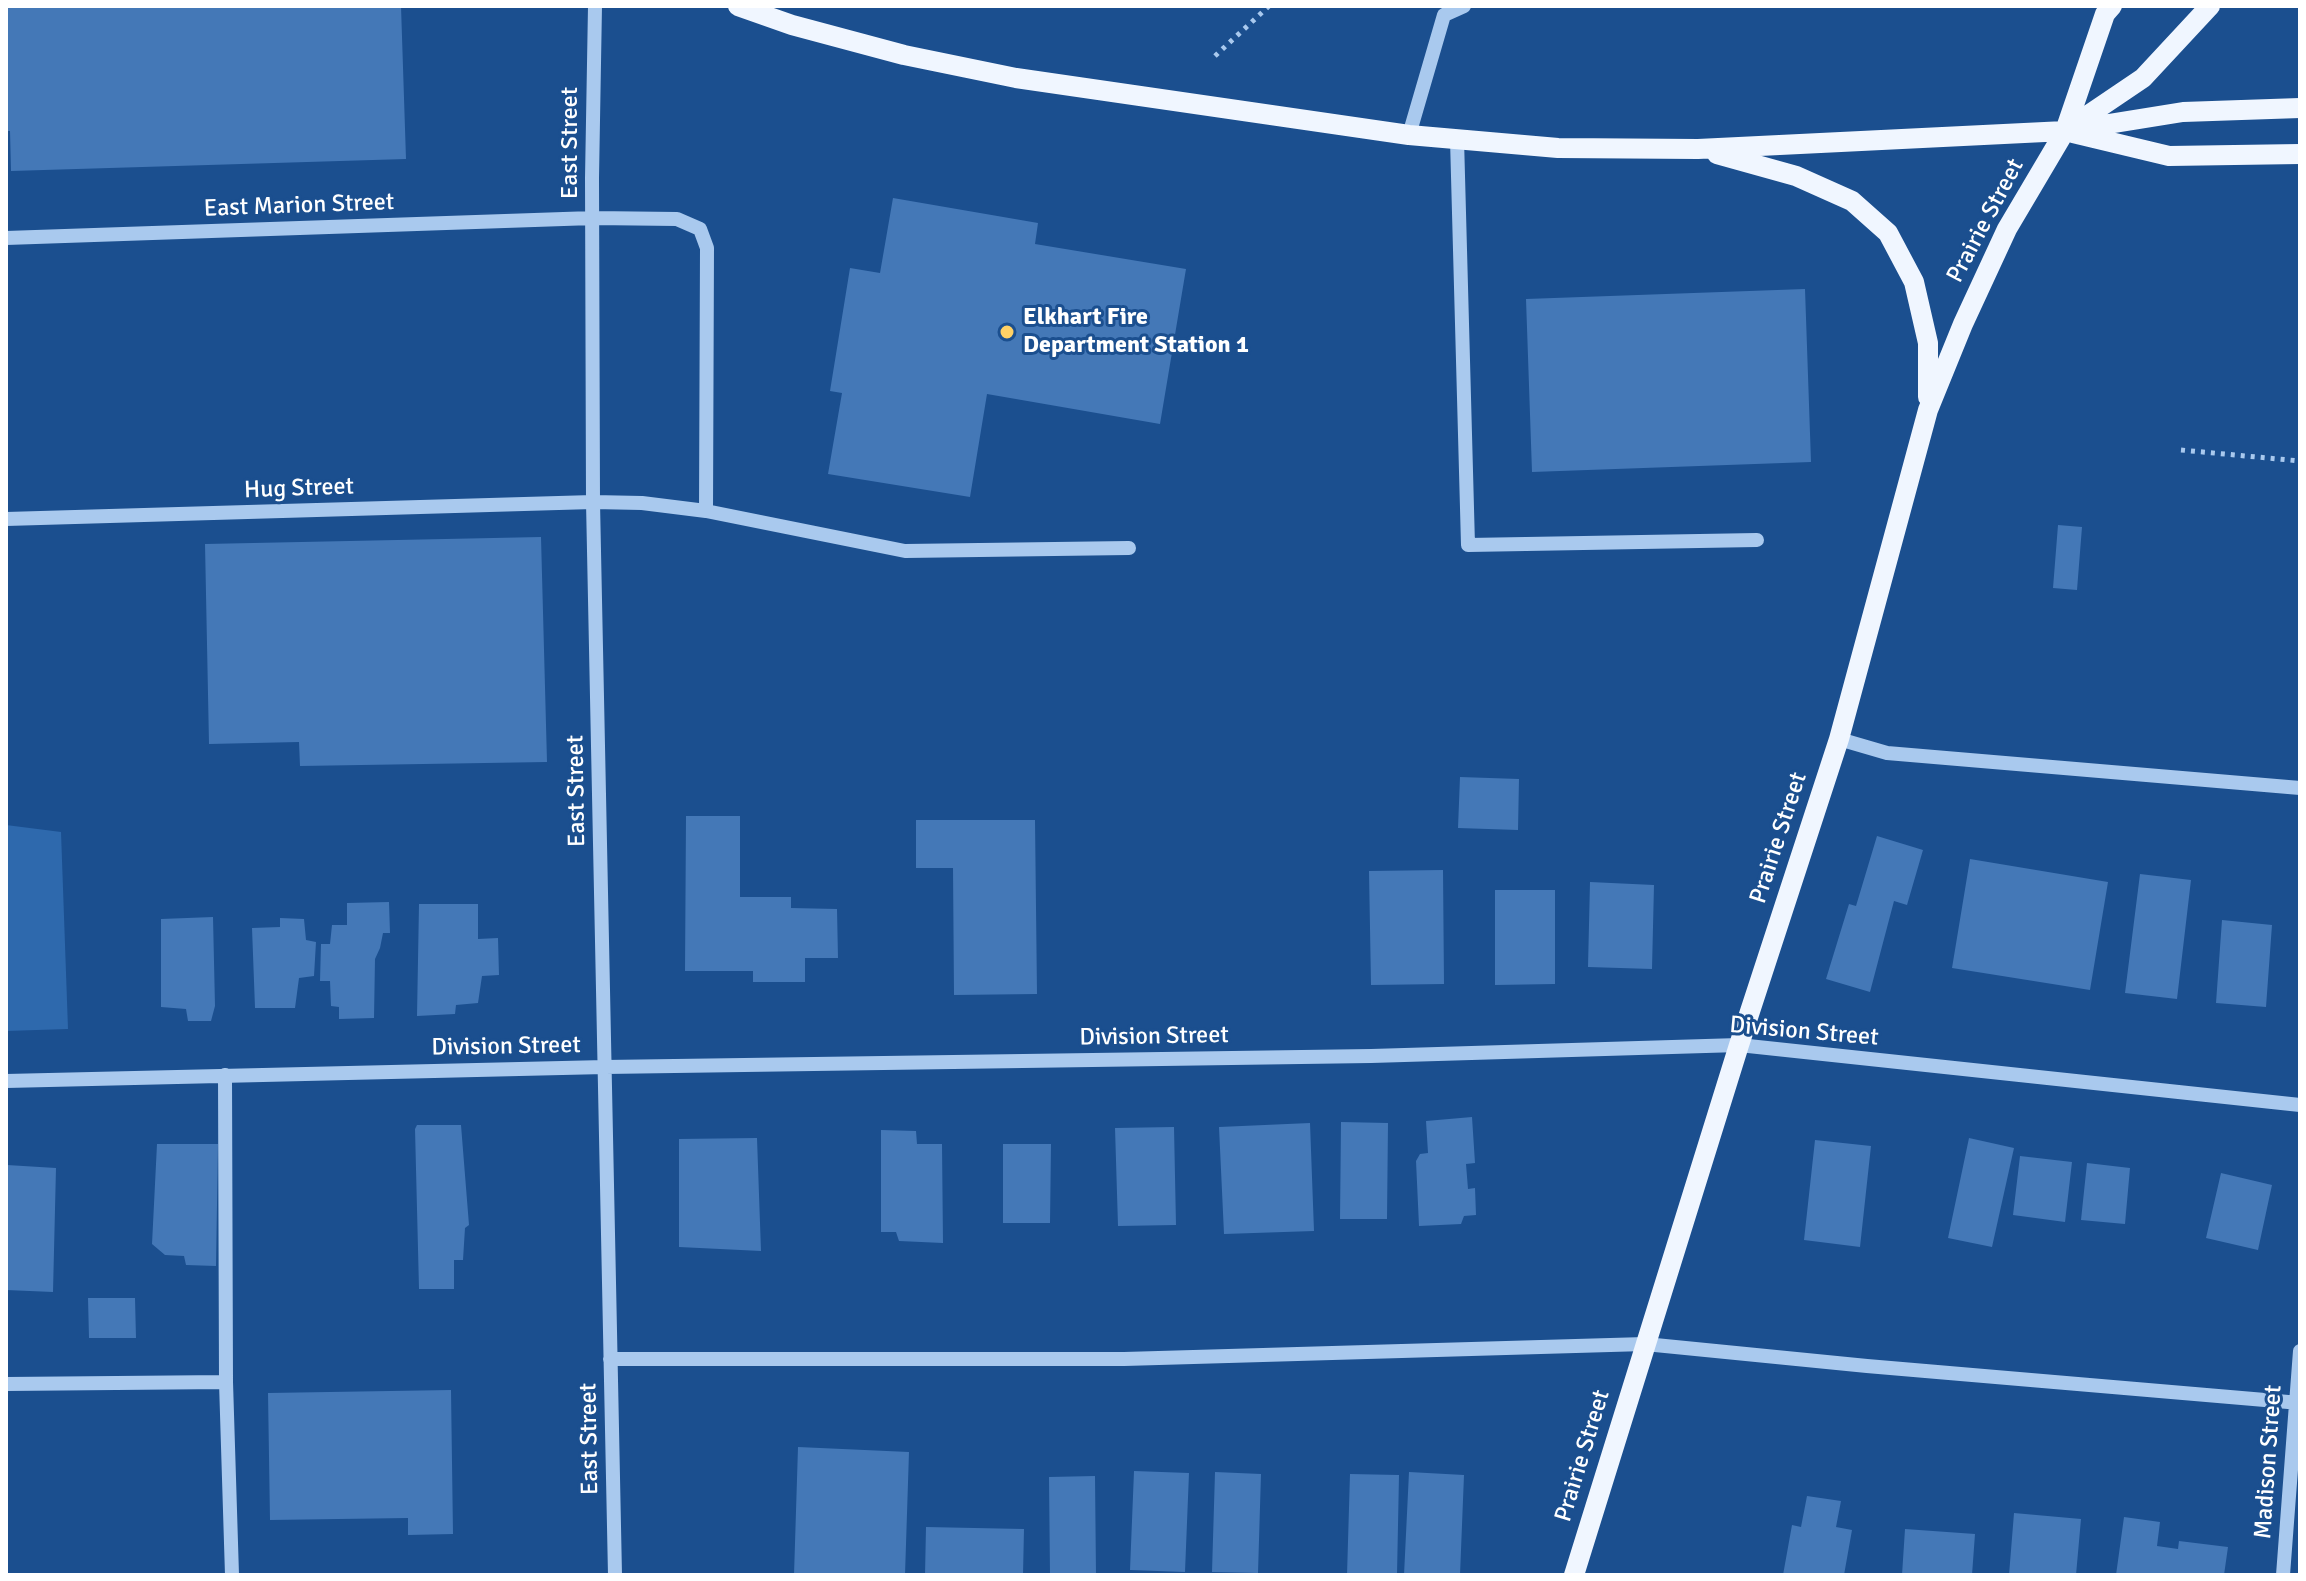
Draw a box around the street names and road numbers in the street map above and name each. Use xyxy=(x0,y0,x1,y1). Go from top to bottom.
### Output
street label: East Street xyxy=(557,87,585,199)
street label: Prairie Street xyxy=(1941,154,2031,288)
street label: East Marion Street xyxy=(203,188,395,224)
street label: Hug Street xyxy=(244,473,354,505)
street label: East Street xyxy=(562,735,592,847)
street label: Prairie Street xyxy=(1744,769,1814,907)
street label: Division Street xyxy=(1728,1011,1880,1053)
street label: Division Street xyxy=(1079,1021,1229,1053)
street label: Division Street xyxy=(431,1031,581,1063)
street label: East Street xyxy=(575,1383,605,1495)
street label: Madison Street xyxy=(2249,1384,2289,1540)
street label: Prairie Street xyxy=(1549,1387,1617,1525)

